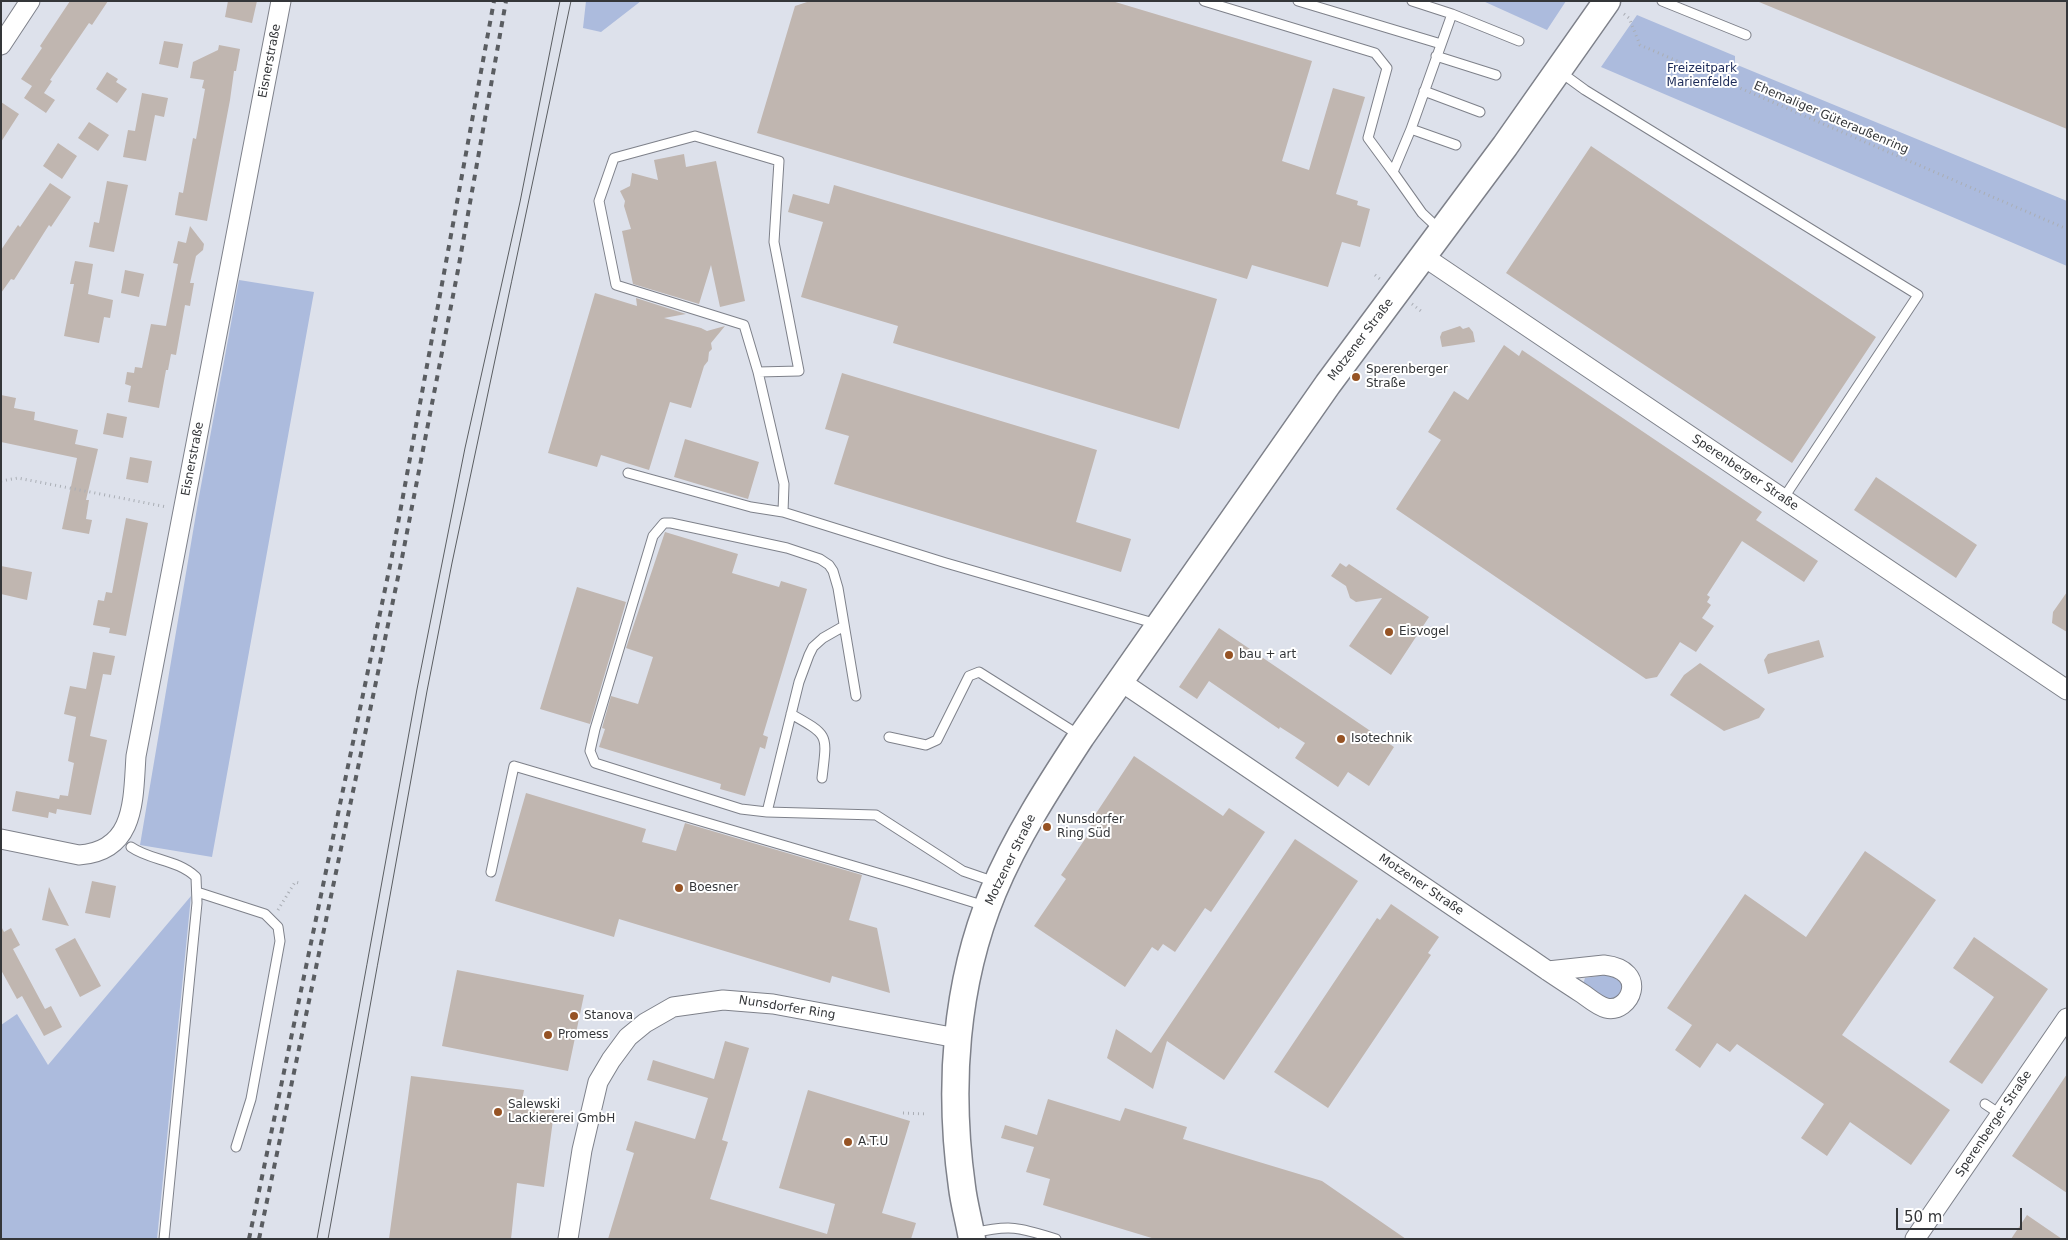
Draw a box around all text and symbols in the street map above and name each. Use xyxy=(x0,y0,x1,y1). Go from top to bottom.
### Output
street label: Eisnerstraße xyxy=(256,23,284,99)
park label: Freizeitpark Marienfelde xyxy=(1667,62,1737,90)
street label: Ehemaliger Güteraußenring xyxy=(1751,79,1911,157)
street label: Motzener Straße xyxy=(1325,296,1397,384)
place label: Sperenberger Straße xyxy=(1366,363,1448,391)
marker: Sperenberger Straße xyxy=(1350,371,1362,383)
street label: Eisnerstraße xyxy=(179,421,207,497)
street label: Sperenberger Straße xyxy=(1689,432,1801,514)
place label: Eisvogel xyxy=(1399,625,1449,639)
marker: Eisvogel xyxy=(1383,626,1395,638)
place label: bau + art xyxy=(1239,648,1296,662)
marker: bau + art xyxy=(1223,649,1235,661)
place label: Isotechnik xyxy=(1351,732,1412,746)
marker: Isotechnik xyxy=(1335,733,1347,745)
street label: Motzener Straße xyxy=(983,812,1039,908)
place label: Nunsdorfer Ring Süd xyxy=(1057,813,1124,841)
marker: Nunsdorfer Ring Süd xyxy=(1041,821,1053,833)
street label: Motzener Straße xyxy=(1376,851,1466,919)
place label: Boesner xyxy=(689,881,738,895)
marker: Boesner xyxy=(673,882,685,894)
street label: Nunsdorfer Ring xyxy=(738,993,836,1023)
place label: Stanova xyxy=(584,1009,633,1023)
marker: Stanova xyxy=(568,1010,580,1022)
place label: Promess xyxy=(558,1028,609,1042)
marker: Promess xyxy=(542,1029,554,1041)
street label: Sperenberger Straße xyxy=(1953,1068,2035,1180)
place label: Salewski Lackiererei GmbH xyxy=(508,1098,615,1126)
marker: Salewski Lackiererei GmbH xyxy=(492,1106,504,1118)
place label: A.T.U xyxy=(858,1135,888,1149)
marker: A.T.U xyxy=(842,1136,854,1148)
scale bar xyxy=(1898,1198,2024,1230)
text: 50 m xyxy=(1904,1208,1942,1226)

